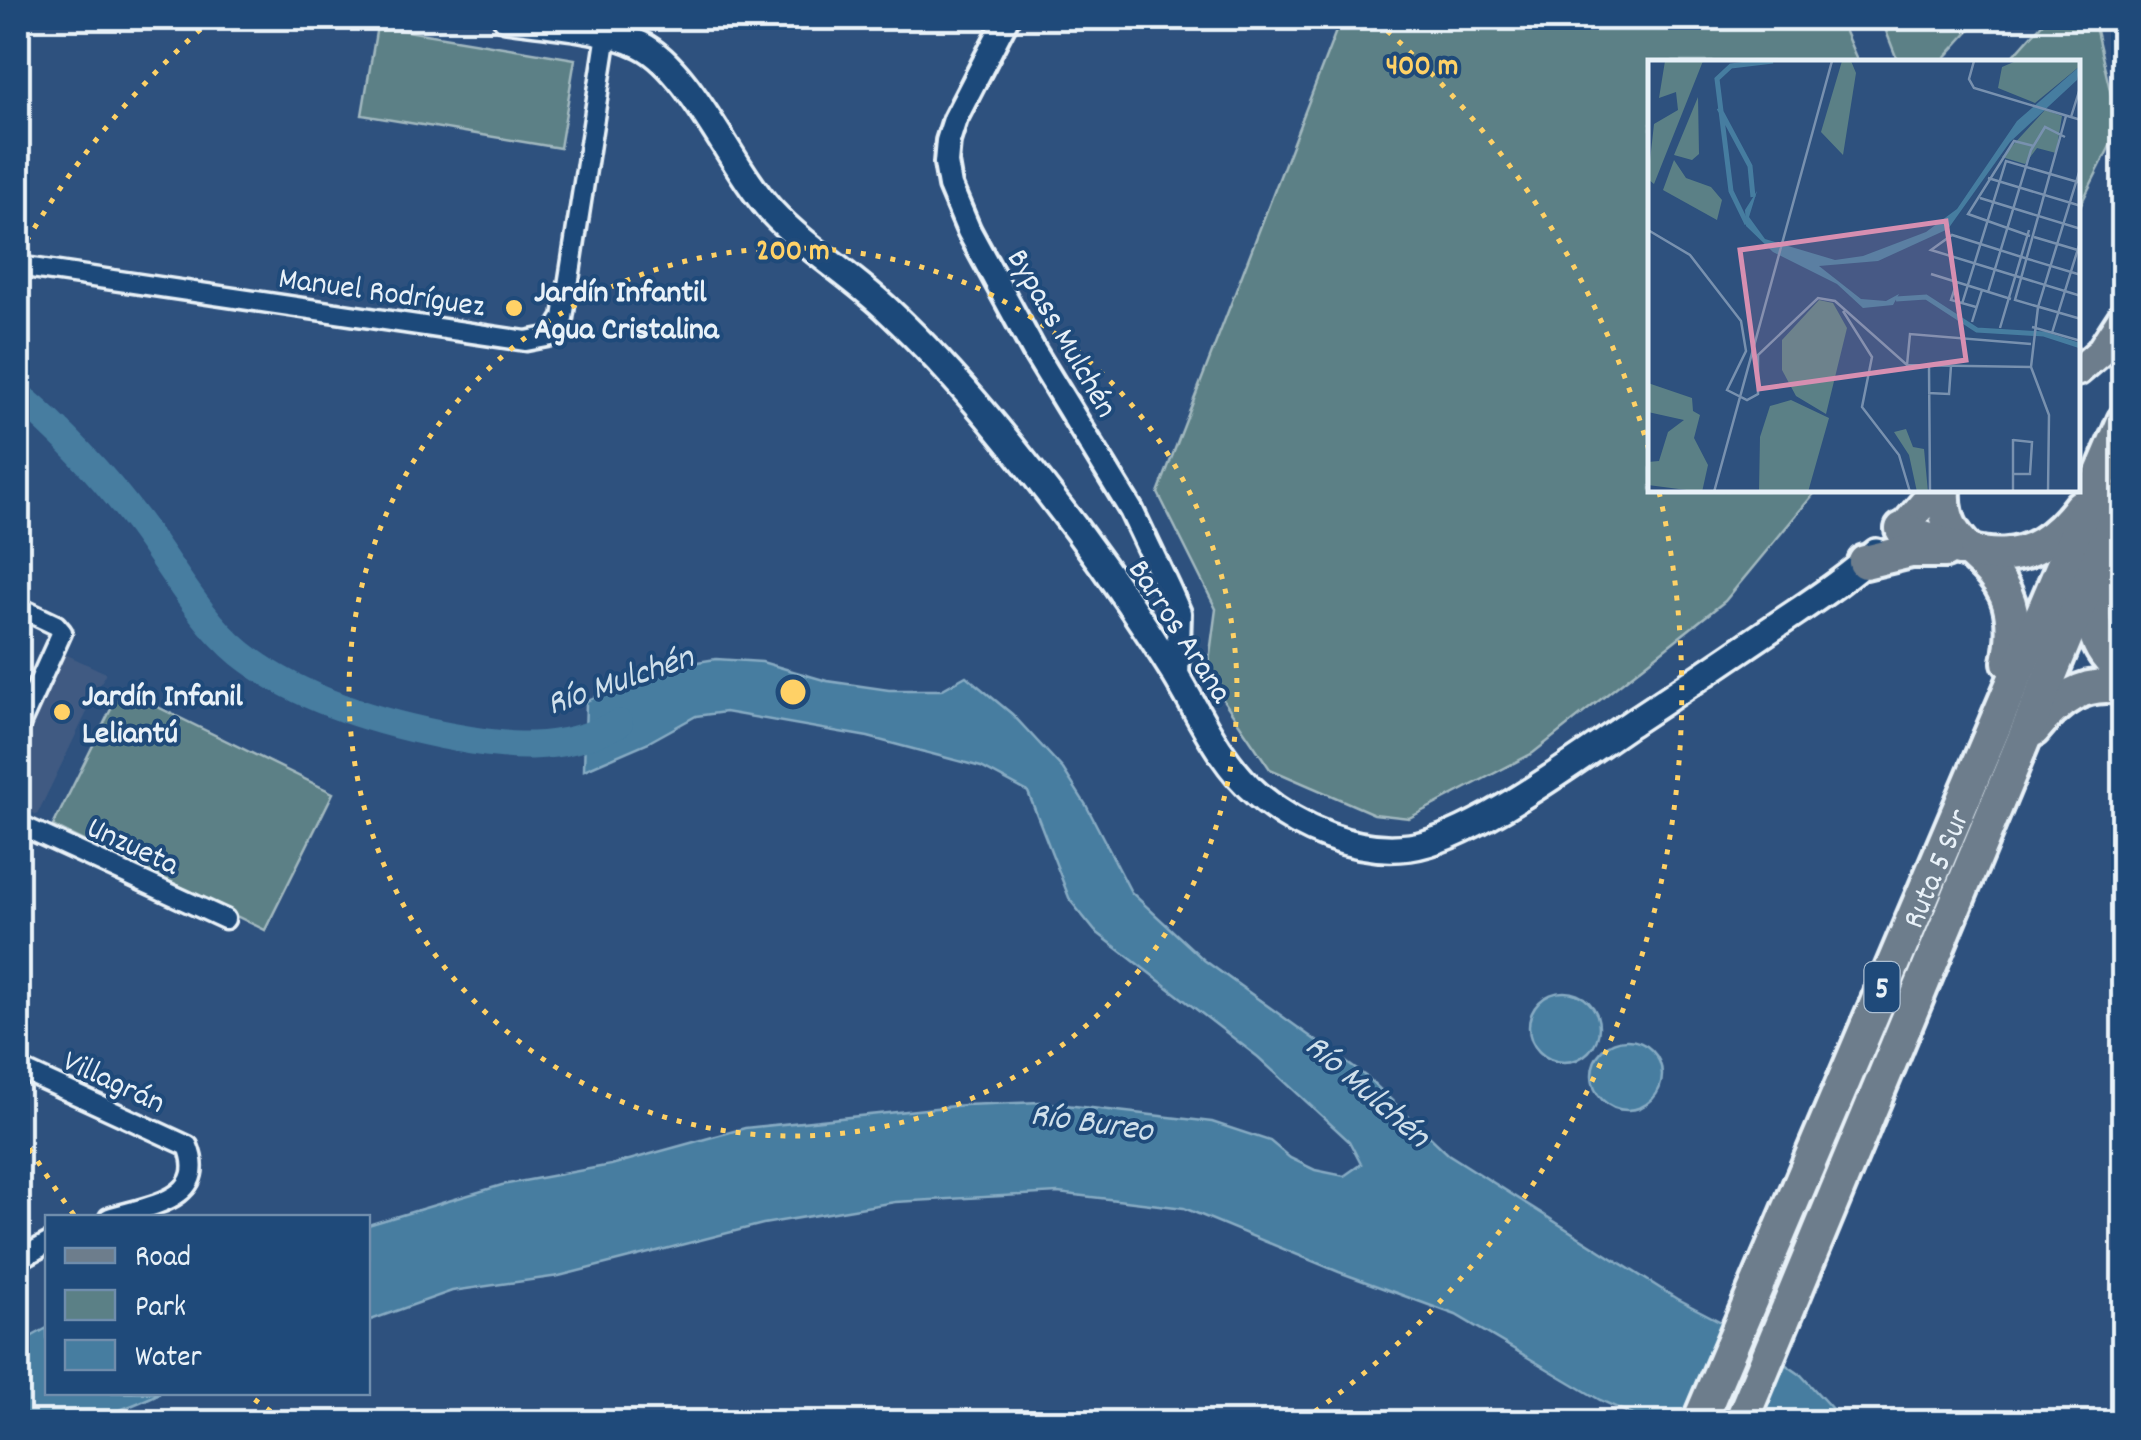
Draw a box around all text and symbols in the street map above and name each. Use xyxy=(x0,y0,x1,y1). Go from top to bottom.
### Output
text: 400 m xyxy=(1386,47,1458,90)
inset map xyxy=(1648,60,2081,492)
text: 200 m xyxy=(756,232,830,275)
street label: Bypass Mulchén xyxy=(993,241,1127,428)
street label: Manuel Rodríguez xyxy=(275,258,488,332)
place label: Jardín Infantil Agua Cristalina xyxy=(534,272,720,355)
marker: Jardín Infantil Agua Cristalina xyxy=(503,297,525,319)
street label: Barros Arana xyxy=(1114,552,1242,714)
water label: Río Mulchén xyxy=(540,634,703,731)
centre of rings xyxy=(775,674,811,710)
place label: Jardín Infanil Leliantú xyxy=(82,676,243,759)
marker: Jardín Infanil Leliantú xyxy=(51,701,73,723)
street label: Ruta 5 Sur xyxy=(1893,803,1985,937)
street label: Unzueta xyxy=(78,807,186,890)
road number: 5 xyxy=(1864,962,1900,1012)
water label: Río Mulchén xyxy=(1292,1024,1441,1163)
street label: Villagrán xyxy=(54,1041,172,1128)
water label: Río Bureo xyxy=(1027,1092,1157,1158)
legend xyxy=(45,1215,370,1395)
text: Road xyxy=(135,1238,191,1281)
text: Park xyxy=(135,1288,186,1331)
text: Water xyxy=(135,1338,202,1381)

